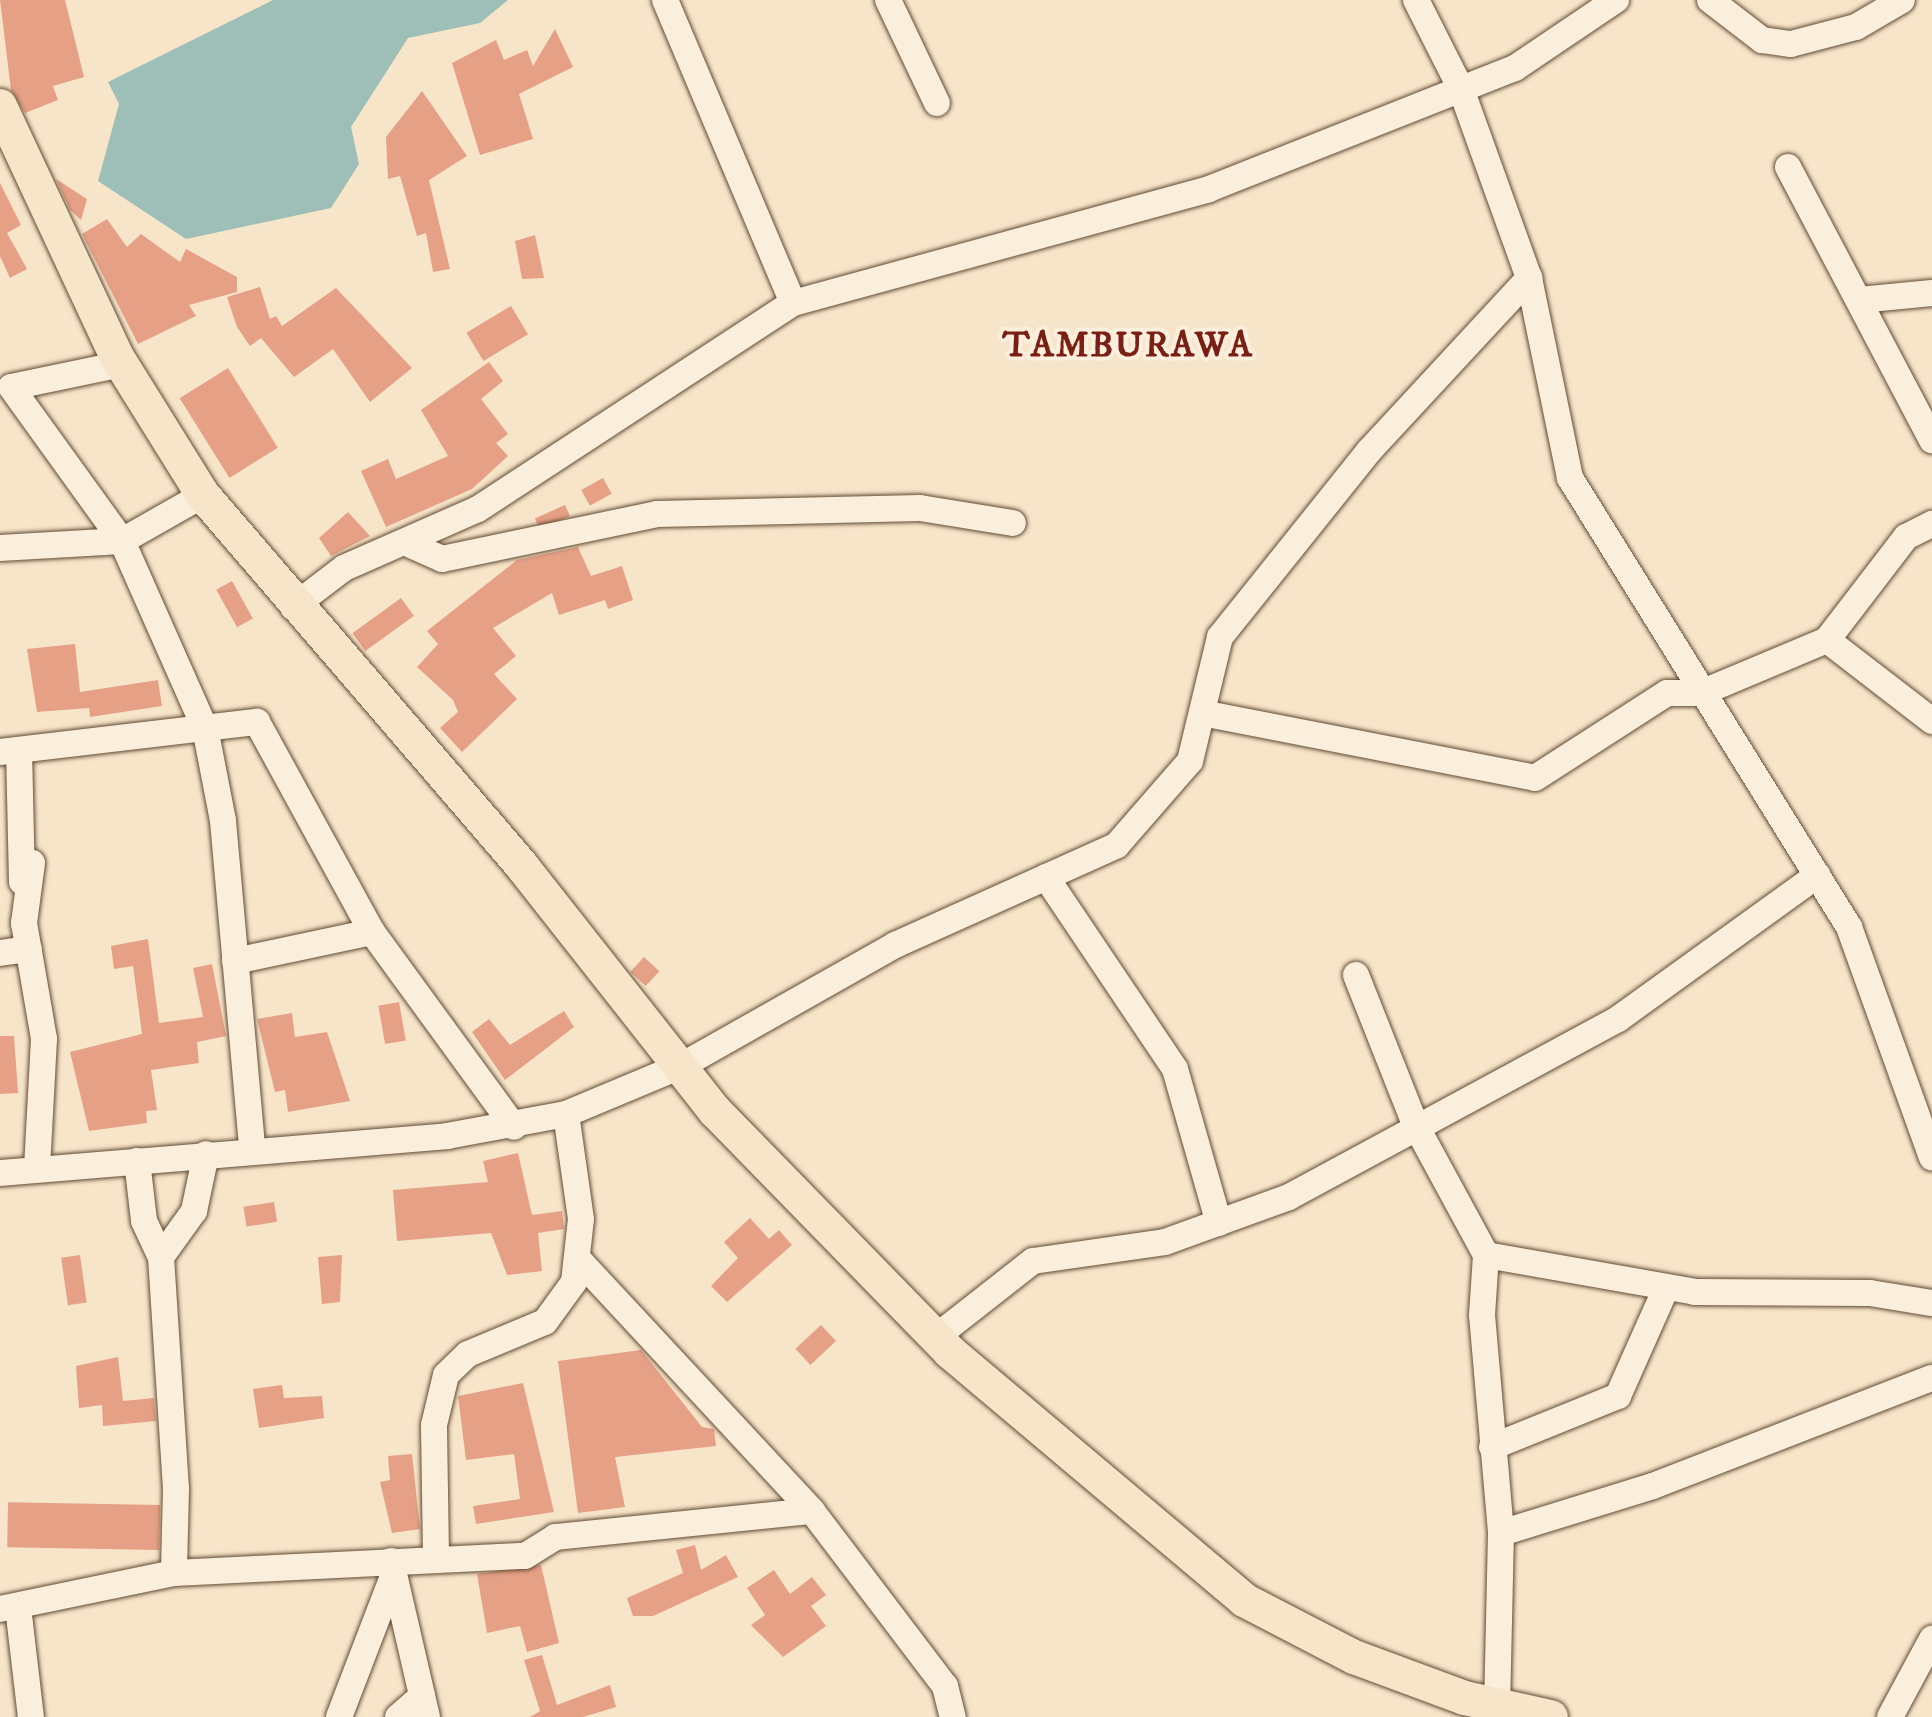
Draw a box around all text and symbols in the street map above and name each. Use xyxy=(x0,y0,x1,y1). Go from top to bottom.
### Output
district label: TAMBURAWA xyxy=(1002,324,1254,368)

